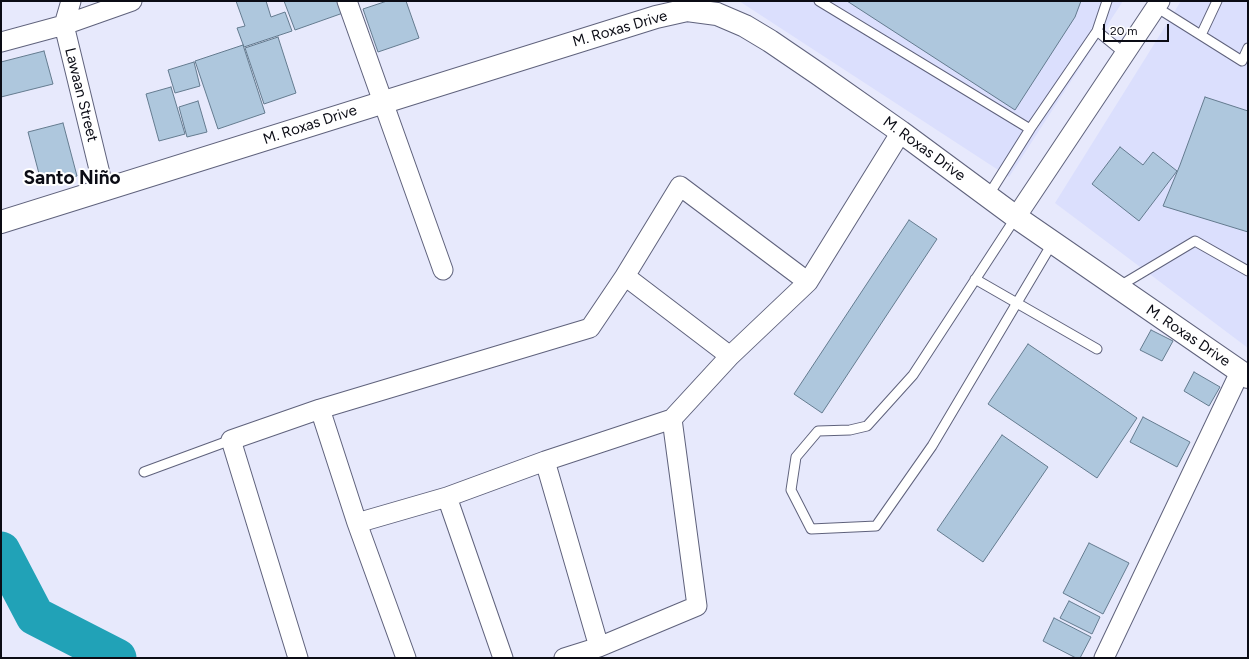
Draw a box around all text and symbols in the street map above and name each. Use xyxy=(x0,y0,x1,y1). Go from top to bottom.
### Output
street label: M. Roxas Drive xyxy=(571,7,669,51)
scale bar xyxy=(1105,16,1171,42)
text: 20 m xyxy=(1110,24,1138,38)
street label: Lawaan Street xyxy=(61,46,101,144)
street label: M. Roxas Drive xyxy=(261,101,359,149)
street label: M. Roxas Drive xyxy=(879,113,969,185)
district label: Santo Niño xyxy=(24,167,120,189)
street label: M. Roxas Drive xyxy=(1143,301,1233,371)

